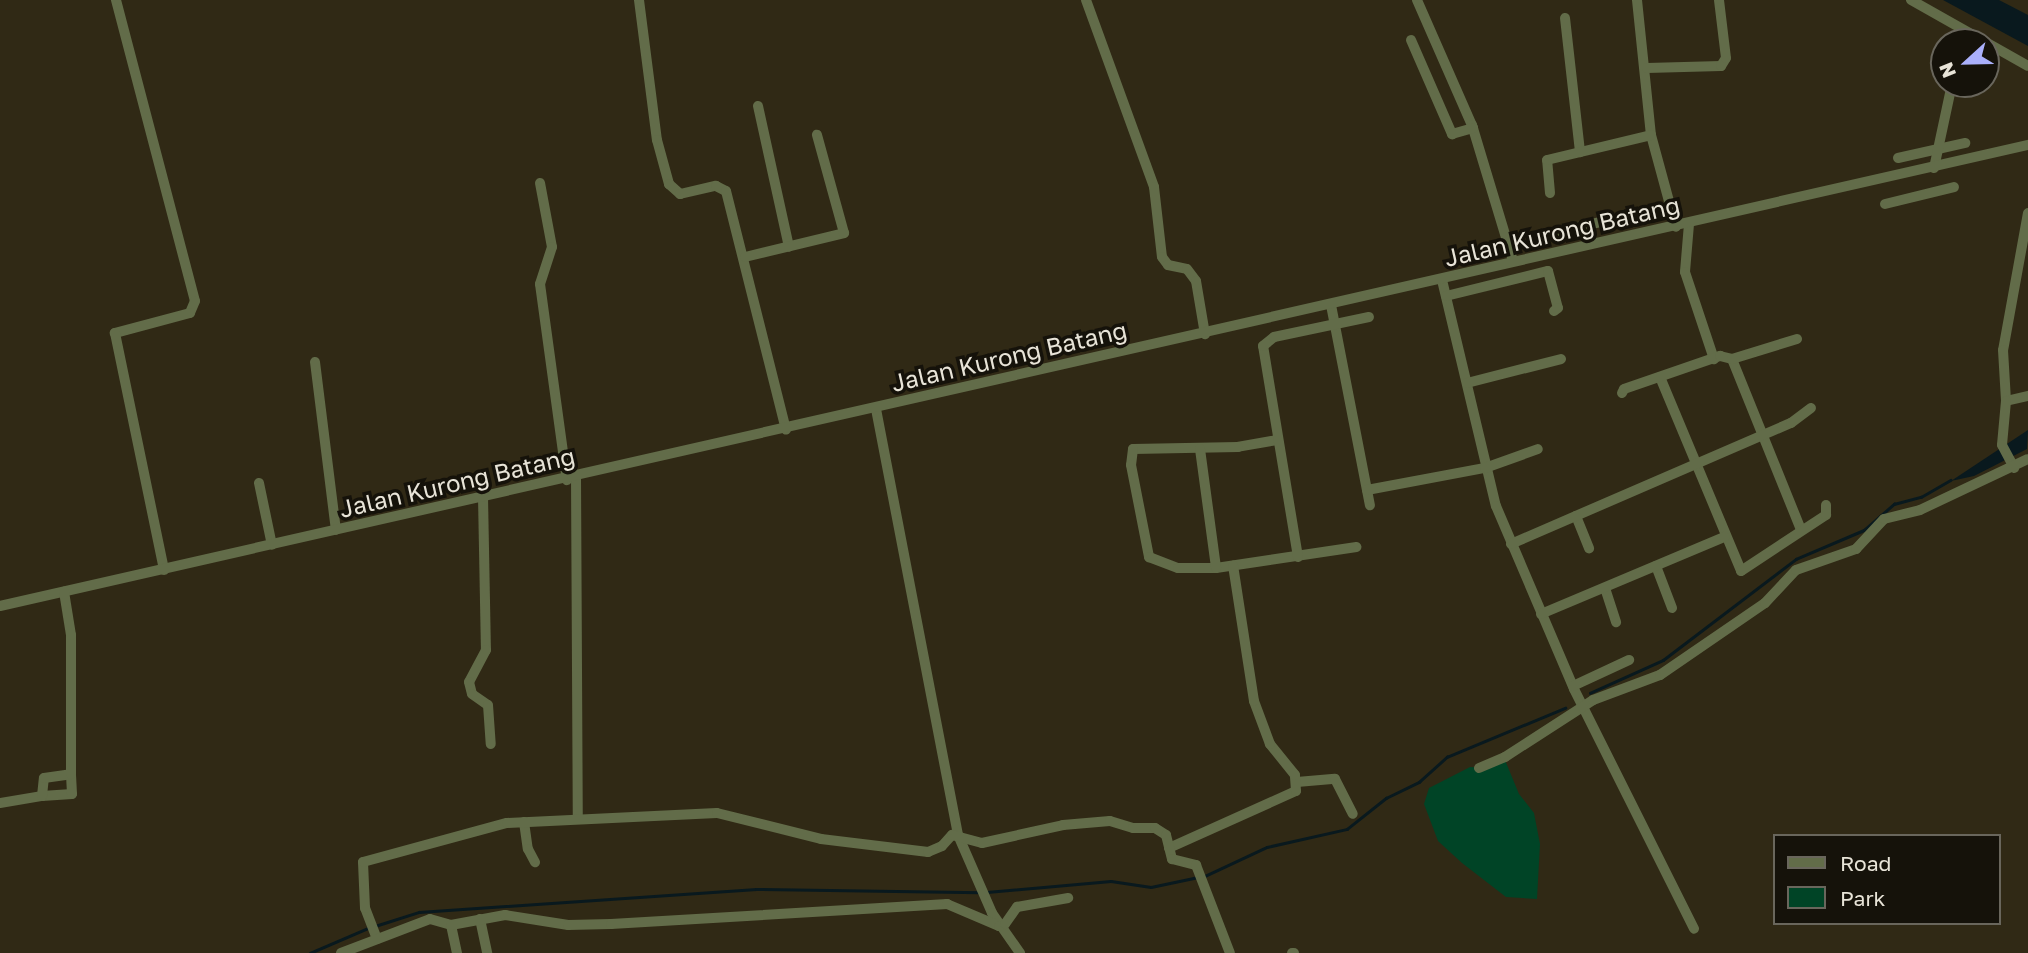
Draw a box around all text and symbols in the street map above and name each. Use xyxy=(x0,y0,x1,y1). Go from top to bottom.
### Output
north arrow xyxy=(1930,28,2000,98)
text: N xyxy=(1934,59,1960,81)
street label: Jalan Kurong Batang xyxy=(1442,190,1682,272)
street label: Jalan Kurong Batang xyxy=(889,315,1129,397)
street label: Jalan Kurong Batang xyxy=(337,441,577,523)
legend xyxy=(1772,834,2000,925)
text: Road xyxy=(1840,850,1891,876)
text: Park xyxy=(1840,885,1885,911)

